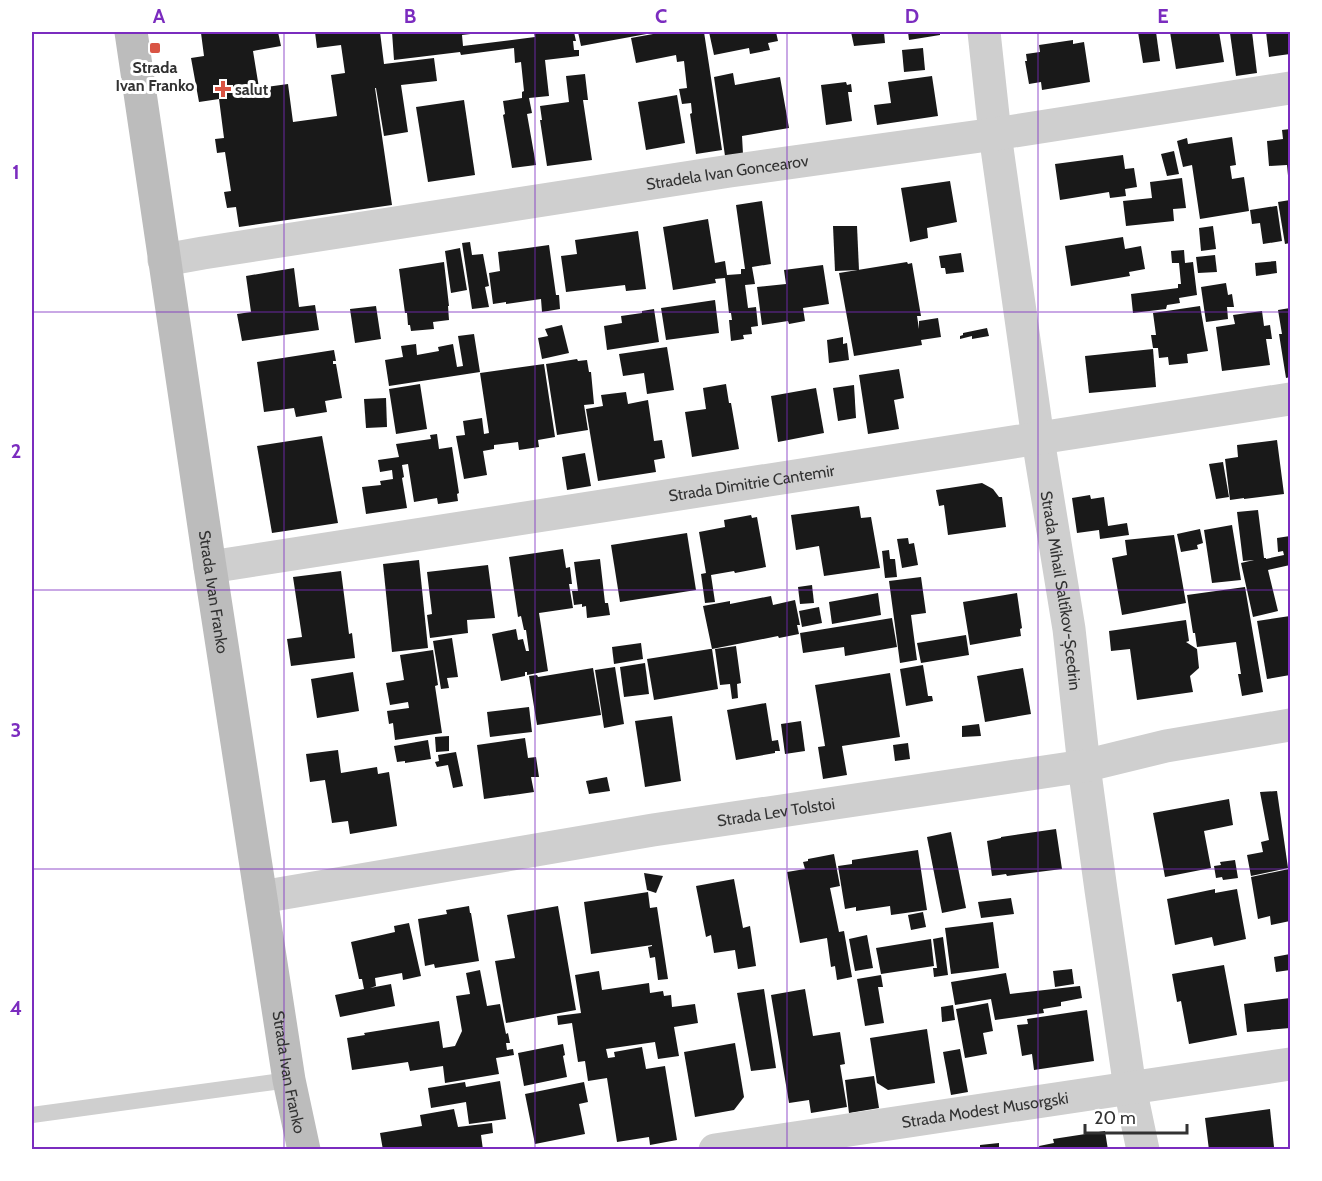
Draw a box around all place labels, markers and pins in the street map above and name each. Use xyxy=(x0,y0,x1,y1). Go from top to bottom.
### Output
marker: Strada Ivan Franko xyxy=(148,41,162,55)
place label: Strada Ivan Franko xyxy=(116,58,195,95)
place label: salut xyxy=(235,80,269,99)
marker: salut xyxy=(216,82,230,96)

